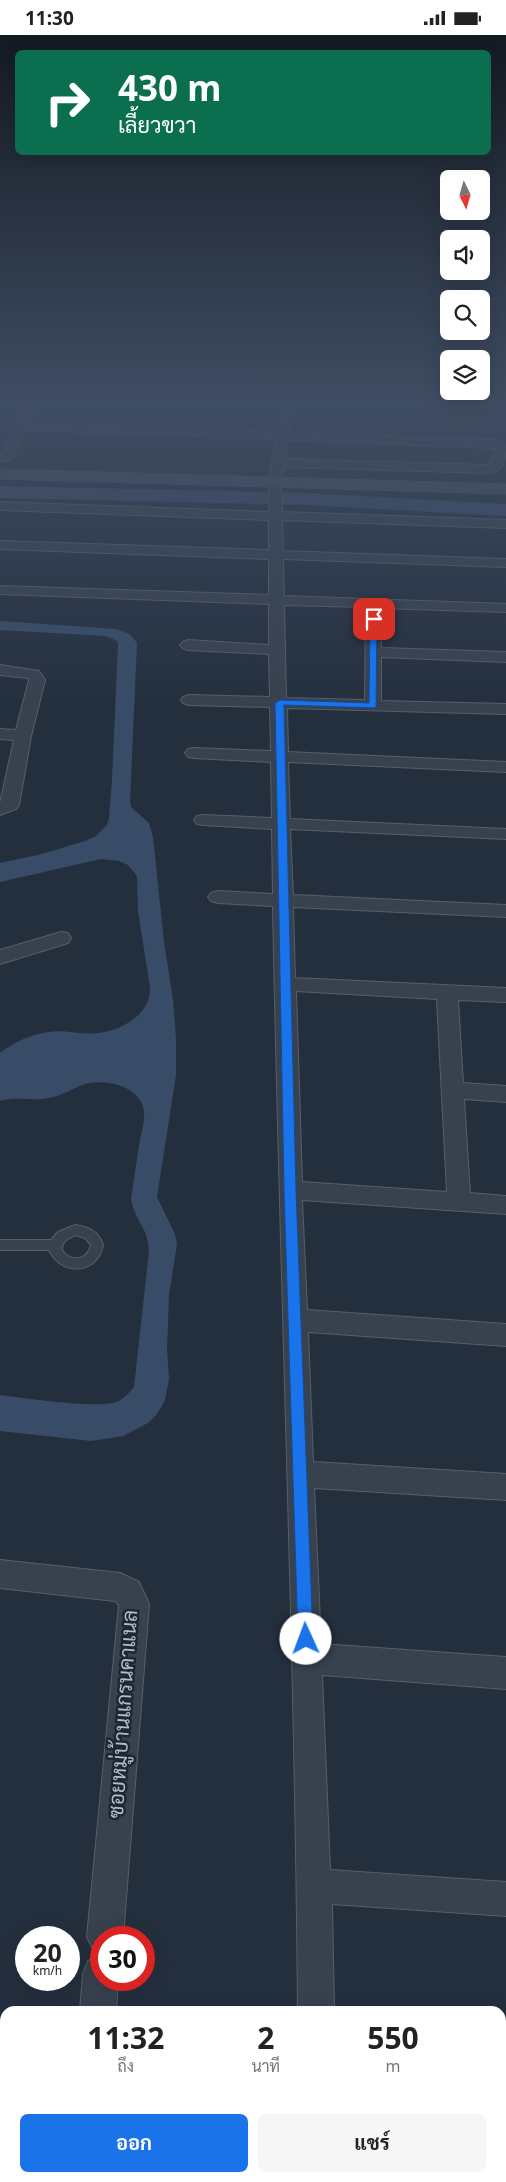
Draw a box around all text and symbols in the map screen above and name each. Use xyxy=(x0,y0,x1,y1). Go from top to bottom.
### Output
text: 11:30 xyxy=(25,5,74,31)
text: 430 m xyxy=(118,64,221,111)
icon: right xyxy=(35,70,100,135)
text: เลี้ยวขวา xyxy=(118,109,196,139)
north arrow xyxy=(440,170,490,220)
map controls xyxy=(440,170,490,400)
button: sound xyxy=(440,230,490,280)
button: search xyxy=(440,290,490,340)
button: layers xyxy=(440,350,490,400)
pin xyxy=(353,598,395,640)
icon: arrive xyxy=(360,605,388,633)
street label: ซอยหมู่บ้านแกรนคาแนล xyxy=(101,1609,145,1819)
position arrow xyxy=(279,1612,331,1664)
speed limit sign: 30 xyxy=(90,1926,155,1991)
text: 20 xyxy=(33,1935,62,1969)
text: km/h xyxy=(33,1962,62,1979)
text: 11:32 xyxy=(87,2017,164,2058)
text: 2 xyxy=(257,2017,274,2058)
text: 550 xyxy=(367,2017,419,2058)
text: ถึง xyxy=(117,2055,134,2077)
text: นาที xyxy=(252,2055,280,2077)
text: m xyxy=(386,2055,400,2077)
button: ออก xyxy=(20,2114,248,2172)
button: แชร์ xyxy=(258,2114,486,2172)

